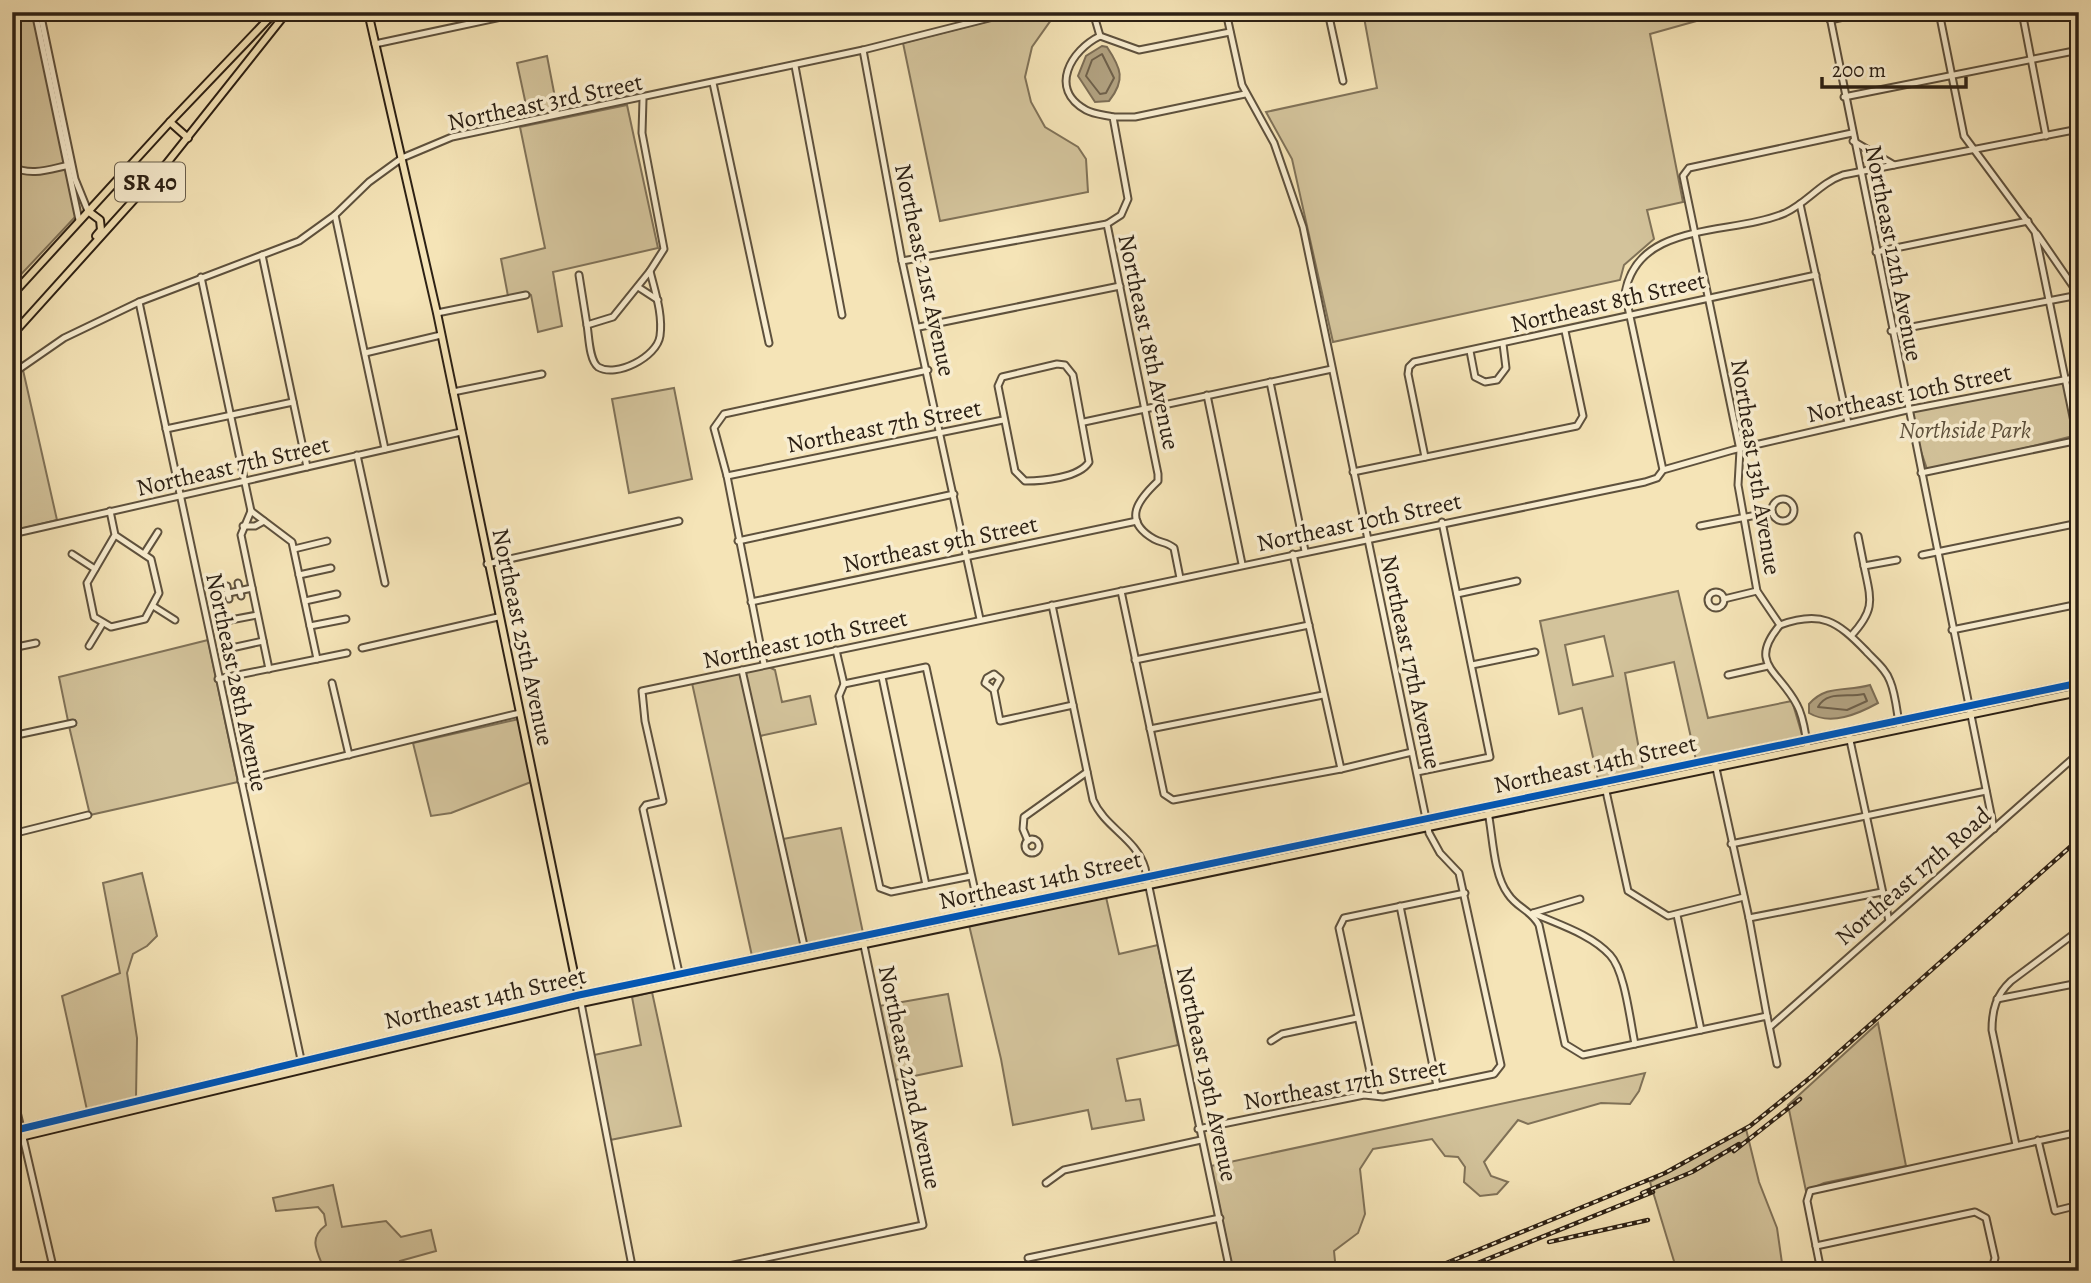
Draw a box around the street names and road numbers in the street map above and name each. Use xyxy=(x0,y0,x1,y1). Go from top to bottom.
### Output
street label: Northeast 3rd Street xyxy=(445,66,645,138)
street label: Northeast 12th Avenue xyxy=(1857,142,1931,364)
street label: Northeast 21st Avenue xyxy=(887,161,963,379)
road number: SR 40 xyxy=(115,162,185,202)
street label: Northeast 18th Avenue xyxy=(1111,231,1187,453)
street label: Northeast 8th Street xyxy=(1507,264,1709,340)
street label: Northeast 10th Street xyxy=(1804,356,2014,430)
street label: Northeast 13th Avenue xyxy=(1723,357,1789,577)
street label: Northeast 7th Street xyxy=(784,391,984,461)
street label: Northeast 7th Street xyxy=(133,428,333,504)
street label: Northeast 10th Street xyxy=(1254,485,1464,559)
street label: Northeast 9th Street xyxy=(840,508,1040,580)
street label: Northeast 25th Avenue xyxy=(484,525,562,749)
street label: Northeast 17th Avenue xyxy=(1373,552,1449,772)
street label: Northeast 28th Avenue xyxy=(198,570,276,794)
street label: Northeast 10th Street xyxy=(700,602,910,676)
street label: Northeast 14th Street xyxy=(1491,727,1699,801)
street label: Northeast 17th Road xyxy=(1828,799,1998,953)
street label: Northeast 14th Street xyxy=(936,843,1144,917)
street label: Northeast 14th Street xyxy=(381,959,589,1037)
street label: Northeast 22nd Avenue xyxy=(871,962,949,1192)
street label: Northeast 19th Avenue xyxy=(1169,964,1245,1184)
street label: Northeast 17th Street xyxy=(1241,1050,1449,1118)

